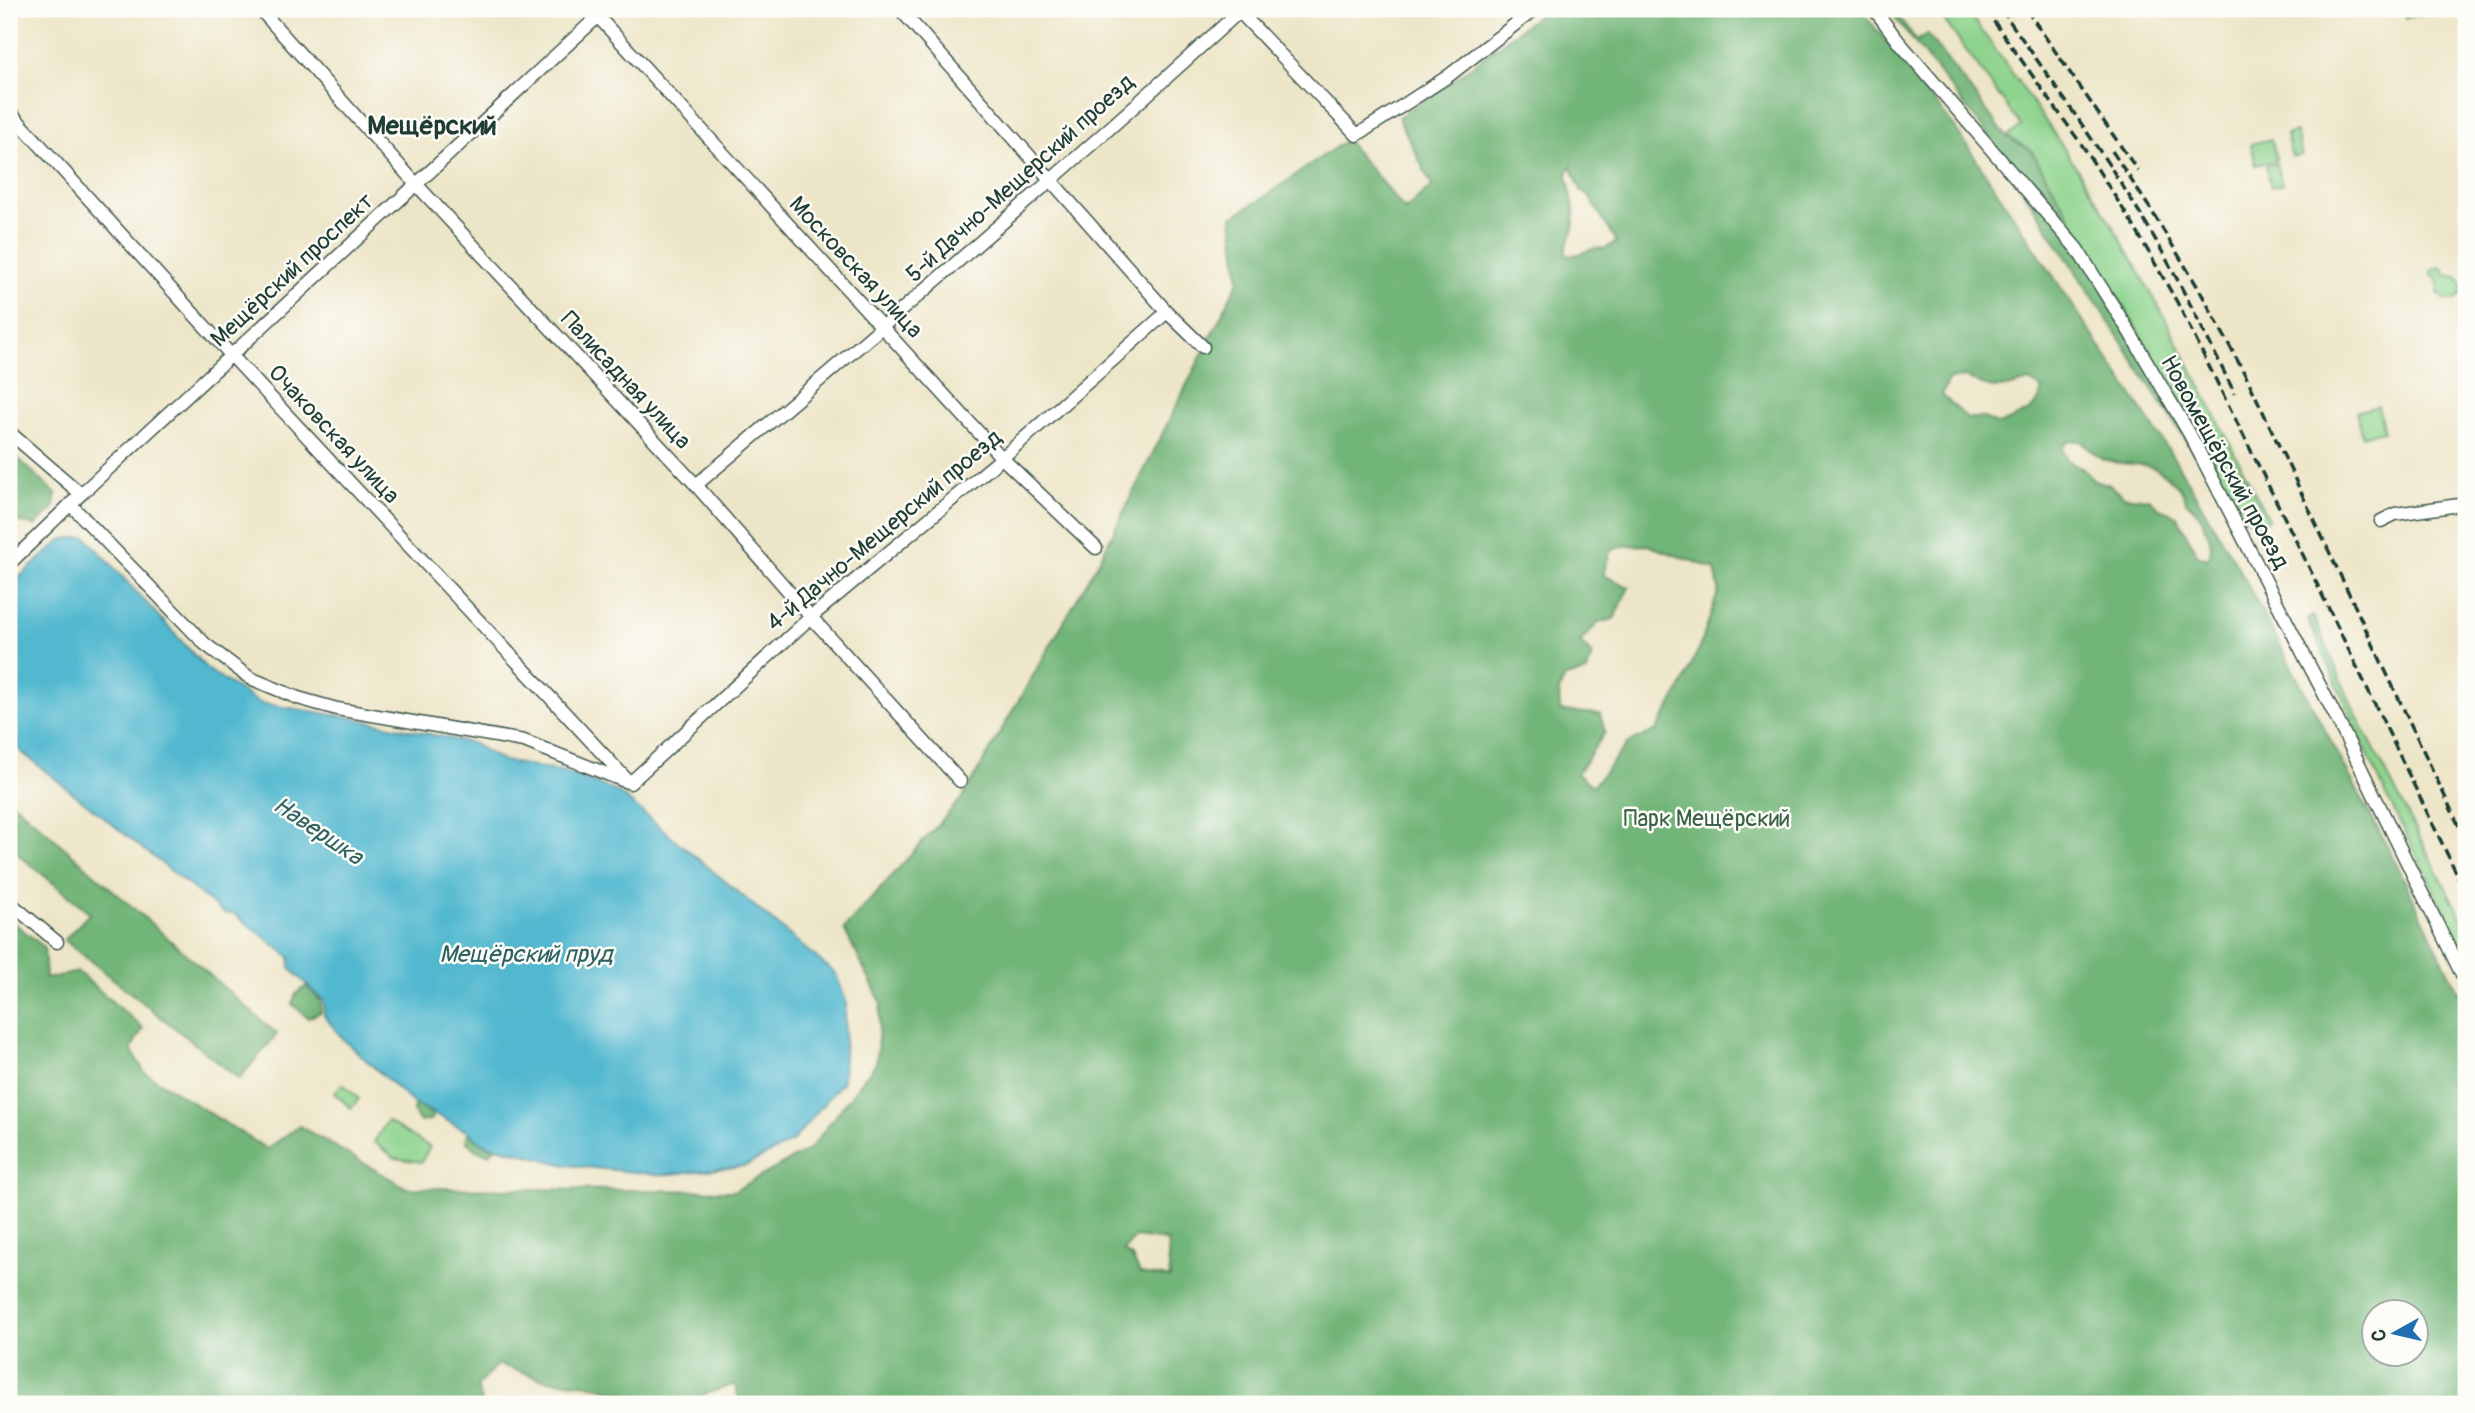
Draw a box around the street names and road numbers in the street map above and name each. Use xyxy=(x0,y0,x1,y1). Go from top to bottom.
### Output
street label: 5-й Дачно-Мещерский проезд xyxy=(900,68,1140,288)
street label: Мещёрский проспект xyxy=(204,187,380,353)
street label: Московская улица xyxy=(783,190,929,344)
street label: Палисадная улица xyxy=(555,305,697,455)
street label: Новомещёрский проезд xyxy=(2154,350,2296,574)
street label: Очаковская улица xyxy=(262,358,406,510)
street label: 4-й Дачно-Мещерский проезд xyxy=(760,423,1008,637)

